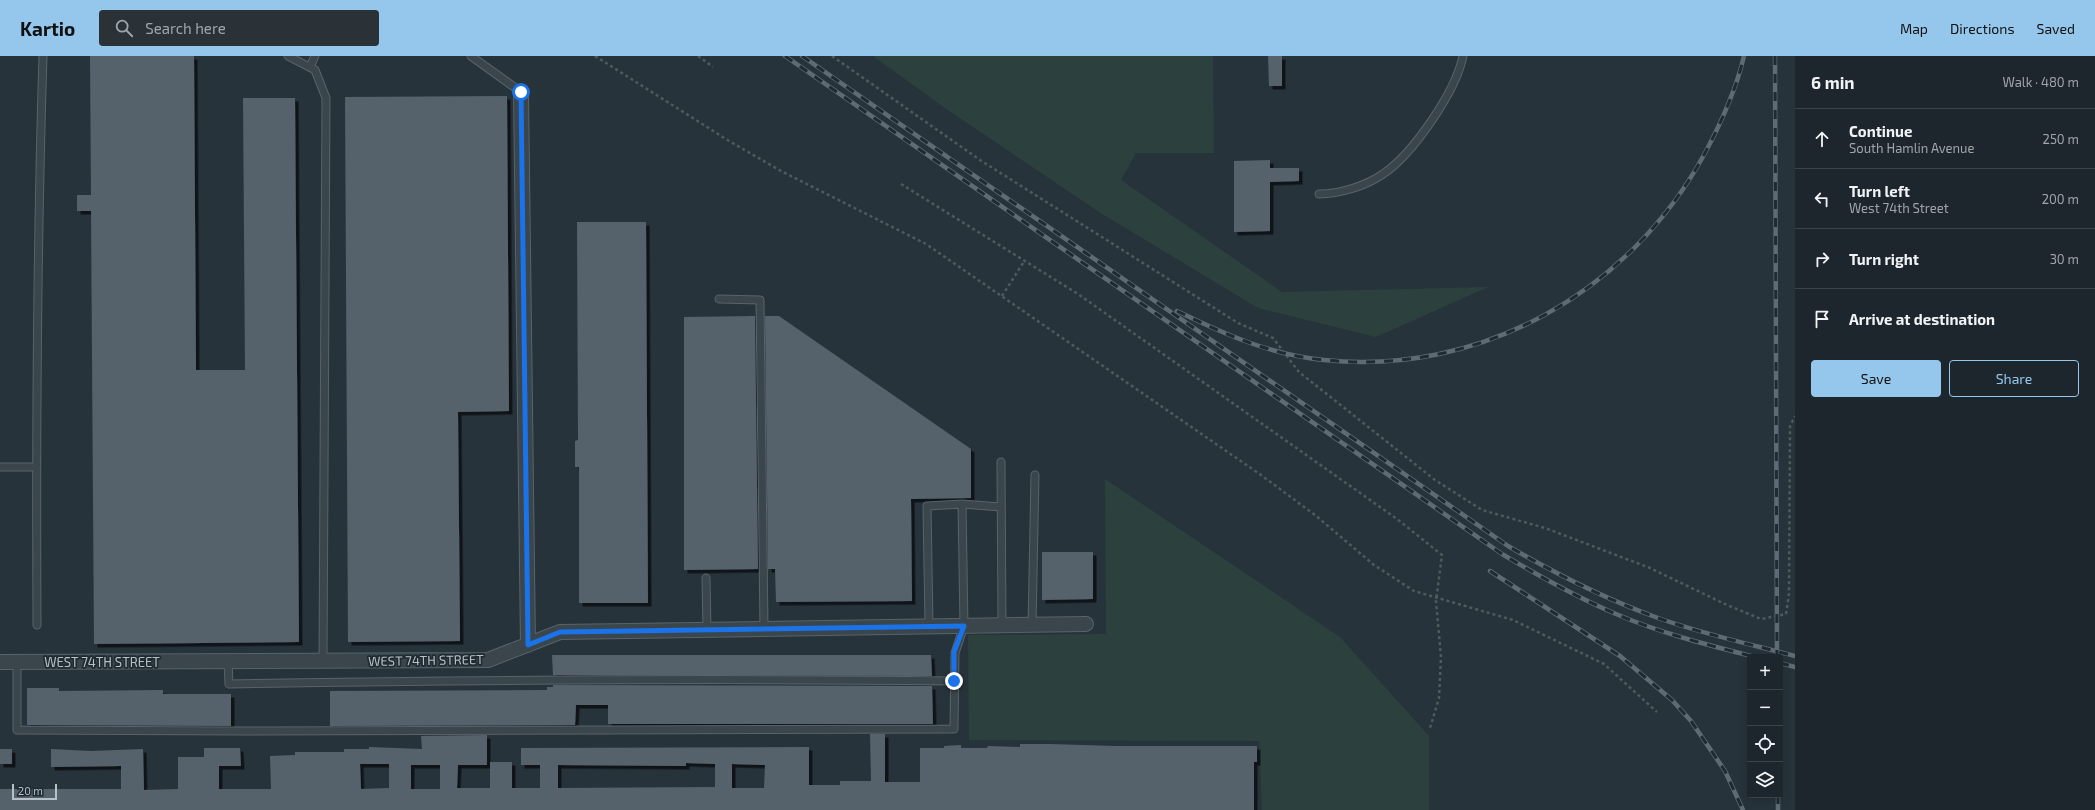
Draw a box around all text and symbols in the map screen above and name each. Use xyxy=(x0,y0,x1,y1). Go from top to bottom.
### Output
search box xyxy=(99,10,379,46)
text: Kartio xyxy=(20,17,75,40)
icon: search xyxy=(113,17,135,39)
text: Search here xyxy=(145,19,226,37)
text: Map xyxy=(1900,20,1928,37)
text: Directions xyxy=(1950,20,2015,37)
text: Saved xyxy=(2037,20,2075,37)
text: 6 min xyxy=(1811,72,1855,92)
text: Walk · 480 m xyxy=(2002,74,2079,90)
route start xyxy=(512,83,530,101)
text: Continue xyxy=(1849,122,1912,140)
icon: ahead xyxy=(1811,128,1833,150)
text: 250 m xyxy=(2043,131,2079,147)
text: South Hamlin Avenue xyxy=(1849,140,1975,156)
text: Turn left xyxy=(1849,182,1910,200)
icon: left xyxy=(1811,188,1833,210)
text: 200 m xyxy=(2042,191,2079,207)
text: West 74th Street xyxy=(1849,200,1949,216)
icon: right xyxy=(1811,248,1833,270)
text: Turn right xyxy=(1849,250,1919,268)
text: 30 m xyxy=(2050,251,2079,267)
icon: arrive xyxy=(1811,308,1833,330)
text: Arrive at destination xyxy=(1849,310,1995,328)
button: Save xyxy=(1811,360,1941,397)
button: Share xyxy=(1949,360,2079,397)
street label: WEST 74TH STREET xyxy=(368,651,484,669)
street label: WEST 74TH STREET xyxy=(44,654,160,670)
map controls xyxy=(1747,654,1783,798)
button: + xyxy=(1747,654,1783,690)
route end xyxy=(945,672,963,690)
button: − xyxy=(1747,690,1783,726)
button: locate xyxy=(1747,726,1783,762)
button: layers xyxy=(1747,762,1783,798)
scale bar xyxy=(12,782,57,801)
text: 20 m xyxy=(18,784,43,797)

